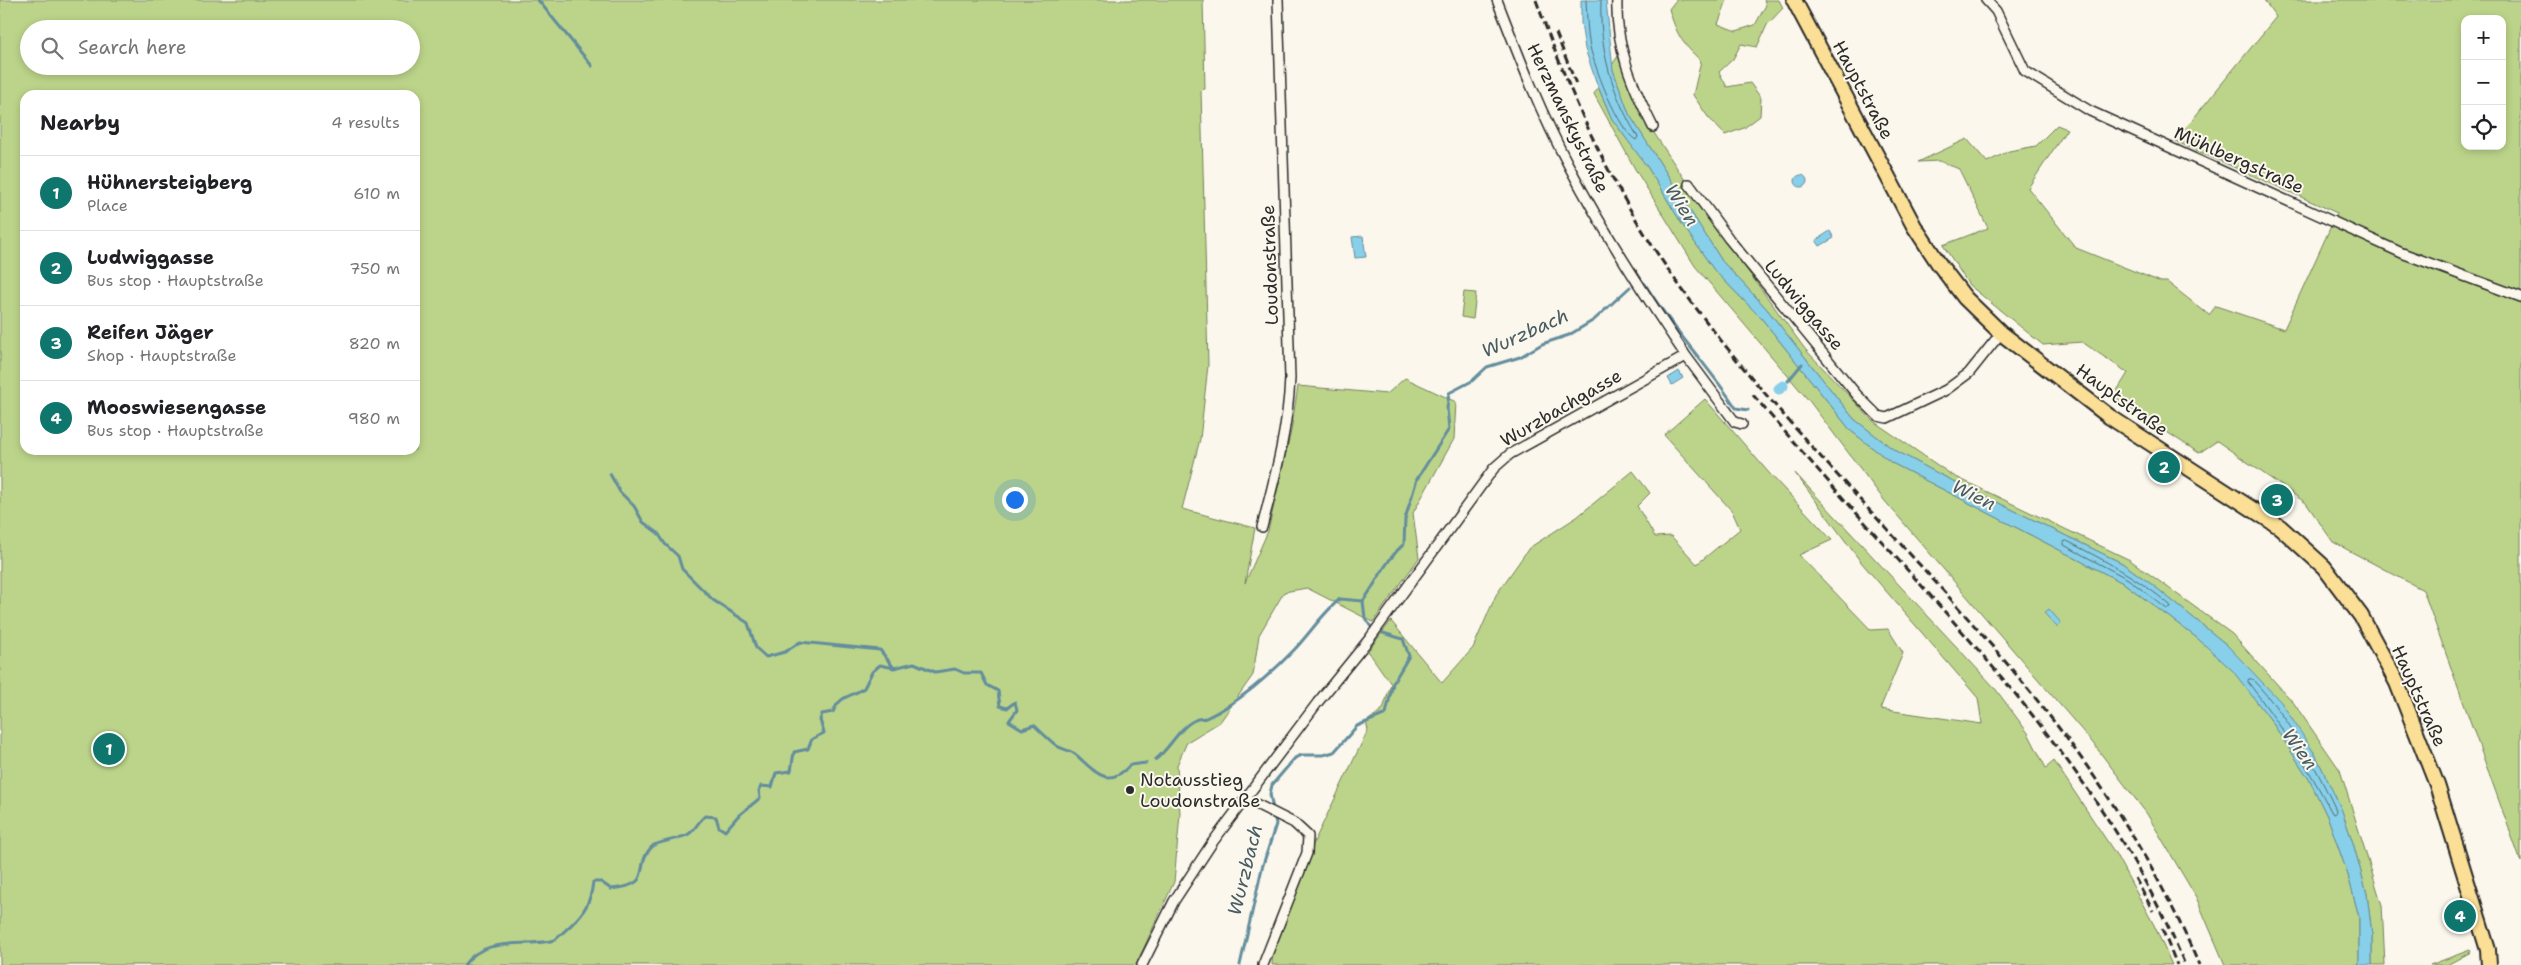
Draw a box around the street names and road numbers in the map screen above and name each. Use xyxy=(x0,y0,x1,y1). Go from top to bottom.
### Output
street label: Hauptstraße xyxy=(1827,36,1899,144)
street label: Herzmanskystraße xyxy=(1521,39,1615,197)
street label: Mühlbergstraße xyxy=(2170,121,2308,199)
street label: Loudonstraße xyxy=(1256,204,1284,326)
street label: Ludwiggasse xyxy=(1759,255,1849,355)
street label: Hauptstraße xyxy=(2071,358,2173,442)
street label: Wurzbachgasse xyxy=(1496,364,1626,452)
street label: Hauptstraße xyxy=(2386,641,2452,751)

